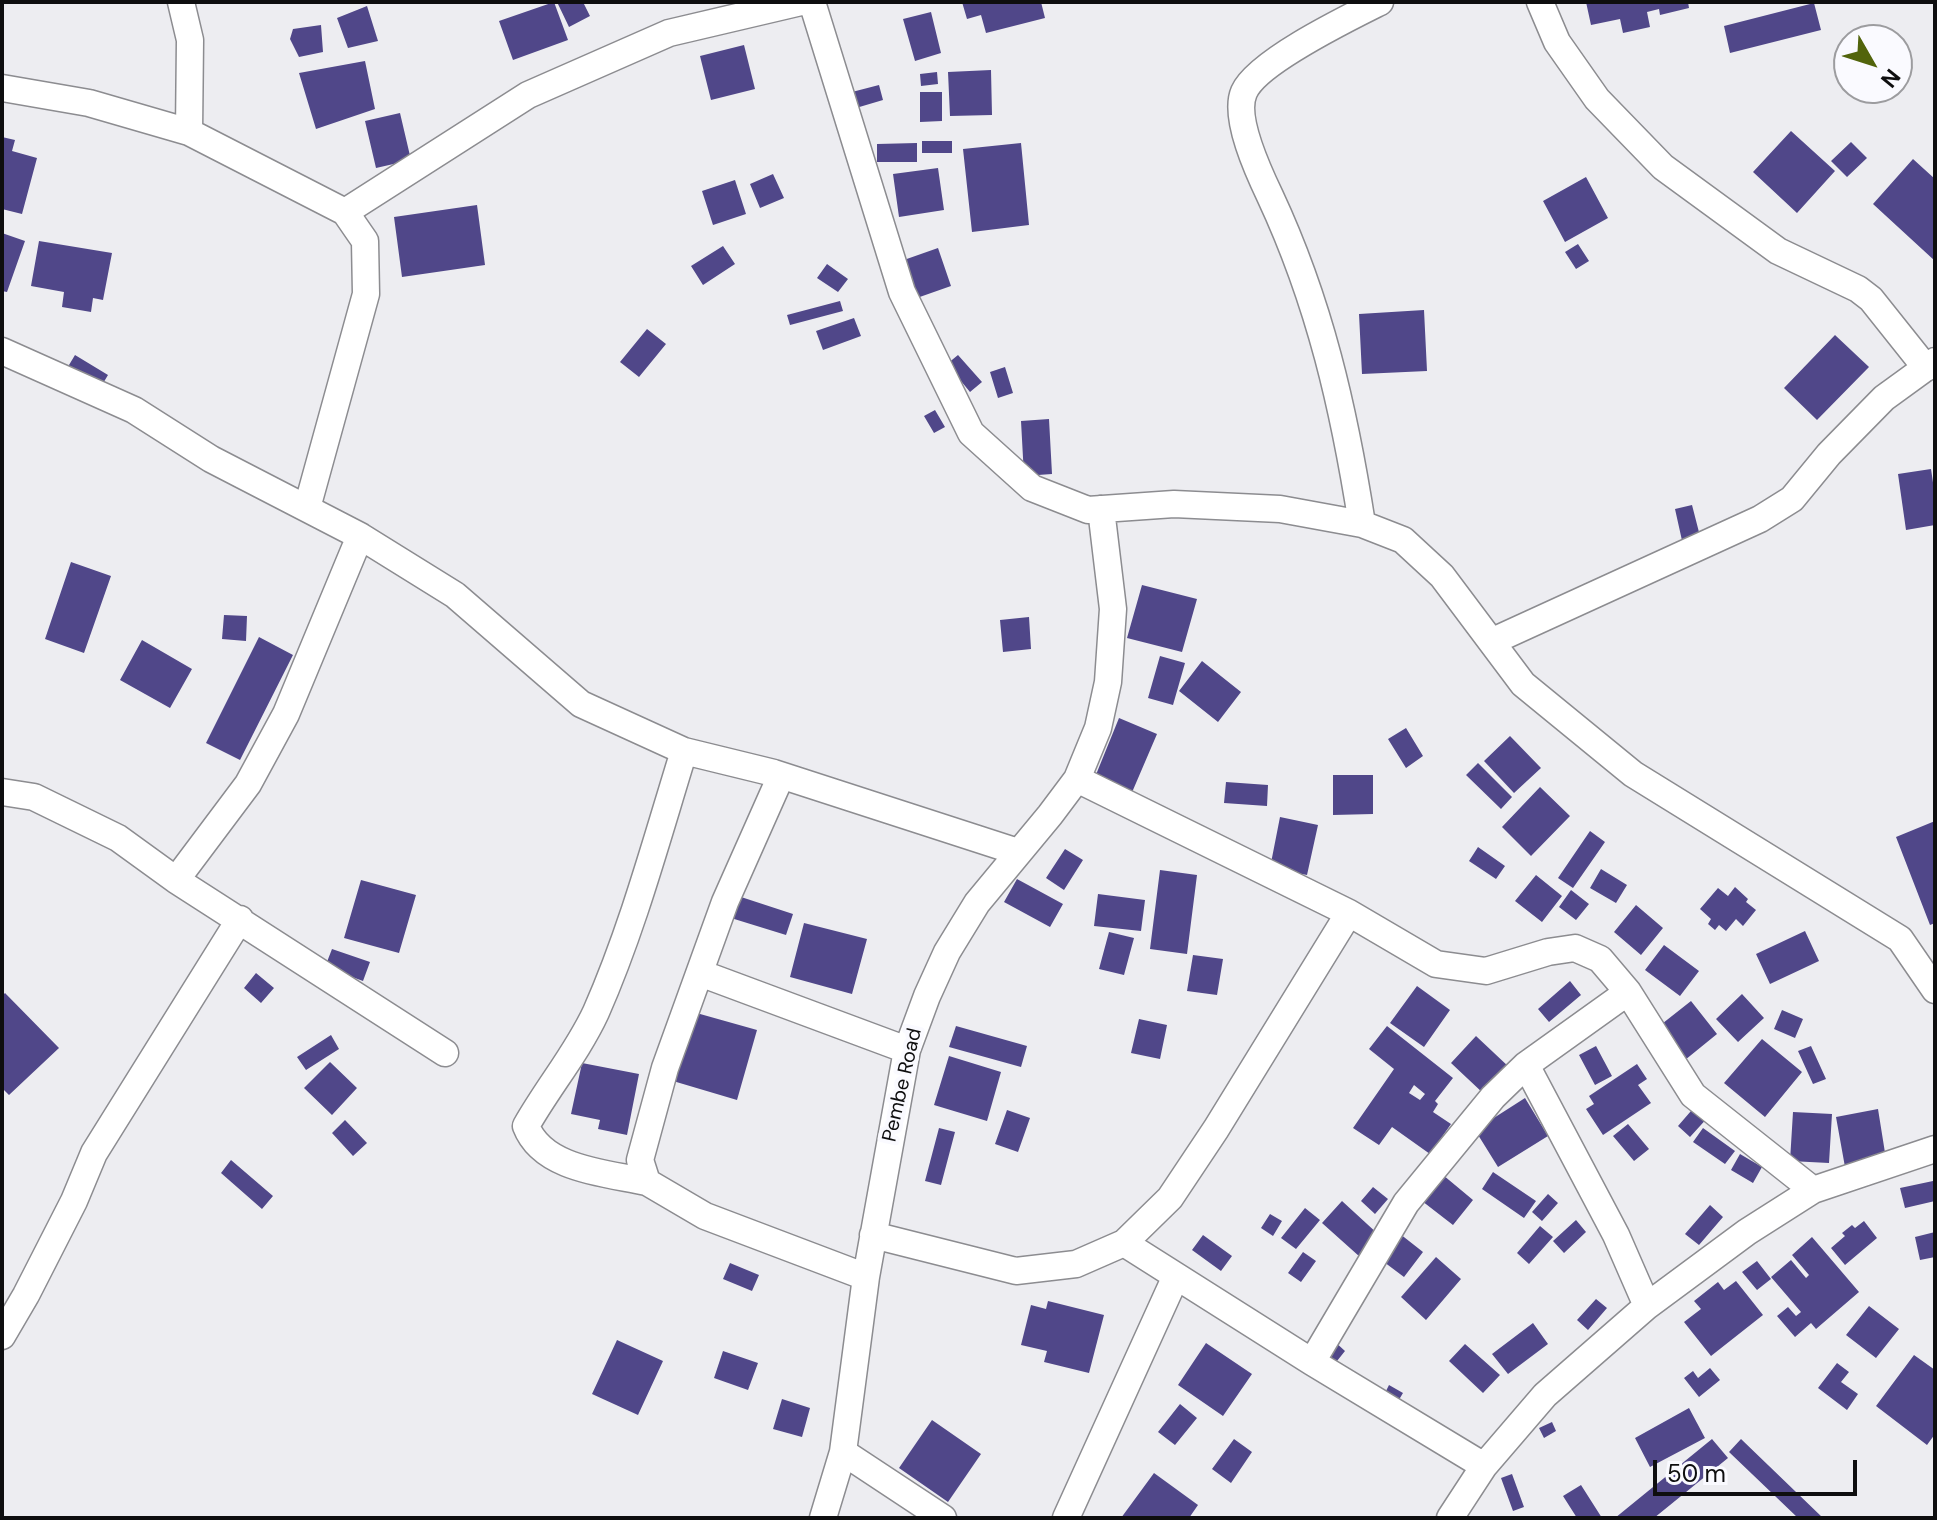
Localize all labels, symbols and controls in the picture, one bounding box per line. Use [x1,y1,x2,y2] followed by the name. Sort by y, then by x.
[1833,24,1913,104] north arrow
[1874,63,1907,94] text: N
[878,1026,928,1144] street label: Pembe Road
[1657,1444,1861,1494] scale bar
[1667,1458,1726,1489] text: 50 m

